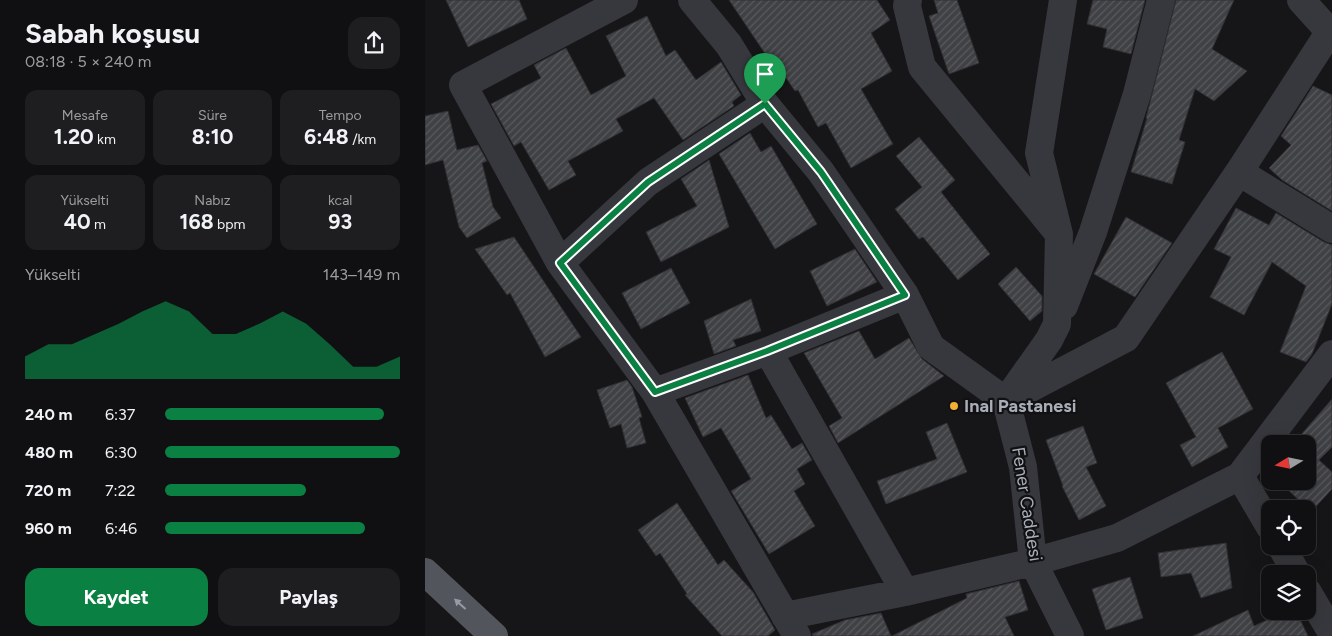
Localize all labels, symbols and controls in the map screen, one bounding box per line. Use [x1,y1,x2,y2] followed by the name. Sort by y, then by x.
[25,16,200,50] text: Sabah koşusu
[348,17,400,69] button: share
[25,52,151,71] text: 08:18 · 5 × 240 m
[744,53,786,104] pin
[751,60,779,88] icon: arrive
[62,107,108,124] text: Mesafe
[198,107,227,124] text: Süre
[319,107,362,124] text: Tempo
[54,124,94,149] text: 1.20
[192,124,233,149] text: 8:10
[304,124,349,149] text: 6:48
[94,131,116,148] text: km
[349,131,376,148] text: /km
[61,192,109,209] text: Yükselti
[194,192,231,209] text: Nabız
[328,192,352,209] text: kcal
[64,209,91,234] text: 40
[180,209,214,234] text: 168
[328,209,352,234] text: 93
[91,216,106,233] text: m
[214,216,245,233] text: bpm
[25,265,80,284] text: Yükselti
[323,265,400,284] text: 143–149 m
[964,395,1076,417] place label: Inal Pastanesi
[948,400,960,412] marker: Inal Pastanesi
[25,405,73,424] text: 240 m
[105,405,135,424] text: 6:37
[1261,435,1316,490] north arrow
[1261,435,1316,620] map controls
[25,443,73,462] text: 480 m
[105,443,137,462] text: 6:30
[1007,445,1047,563] street label: Fener Caddesi
[25,481,71,500] text: 720 m
[105,481,136,500] text: 7:22
[1261,500,1316,555] button: locate
[25,519,72,538] text: 960 m
[105,519,137,538] text: 6:46
[1261,565,1316,620] button: layers
[25,568,208,626] button: Kaydet
[218,568,400,626] button: Paylaş
[454,598,466,610] one-way arrow

